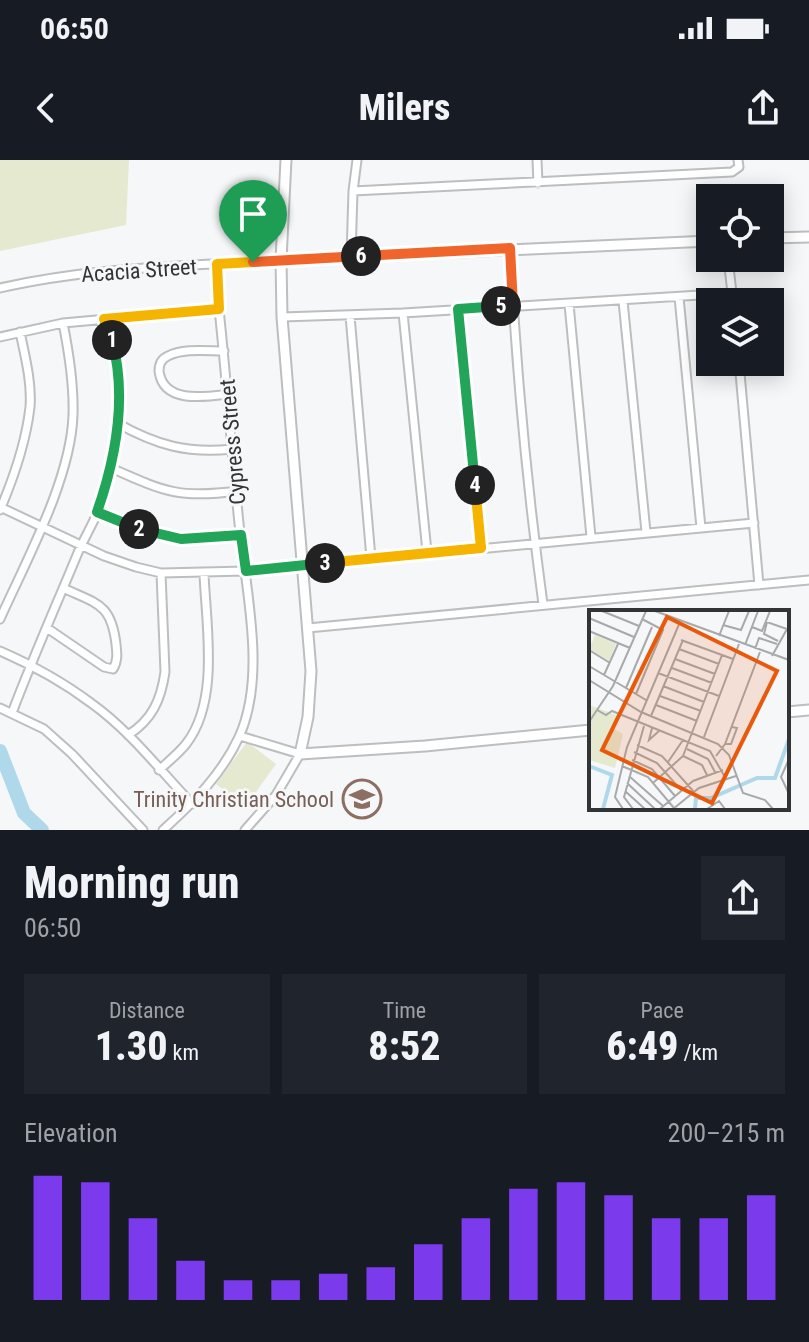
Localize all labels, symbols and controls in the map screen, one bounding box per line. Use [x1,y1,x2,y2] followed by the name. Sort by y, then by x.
[40,11,109,46] text: 06:50
[24,86,68,130] icon: back
[741,86,785,130] icon: share
[359,87,450,129] text: Milers
[219,180,287,262] pin
[696,184,784,376] map controls
[696,184,784,272] button: locate
[231,192,275,236] icon: arrive
[341,236,381,276] pin: 6
[355,243,367,268] text: 6
[80,254,198,287] street label: Acacia Street
[481,286,521,326] pin: 5
[696,288,784,376] button: layers
[495,293,507,318] text: 5
[92,320,132,360] pin: 1
[106,327,118,352] text: 1
[215,378,250,506] street label: Cypress Street
[455,465,495,505] pin: 4
[469,472,481,497] text: 4
[119,509,159,549] pin: 2
[133,516,145,541] text: 2
[305,543,345,583] pin: 3
[319,550,331,575] text: 3
[589,610,789,810] inset map
[341,778,383,820] school or university icon: Trinity Christian School
[133,787,334,812] place label: Trinity Christian School
[701,856,785,940] button: share
[24,857,240,909] text: Morning run
[24,913,81,943] text: 06:50
[109,998,185,1023] text: Distance
[383,998,426,1023] text: Time
[641,998,684,1023] text: Pace
[95,1023,168,1070] text: 1.30
[368,1023,441,1070] text: 8:52
[606,1023,678,1070] text: 6:49
[168,1040,199,1065] text: km
[678,1040,718,1065] text: /km
[24,1118,118,1148] text: Elevation
[668,1118,785,1148] text: 200–215 m

